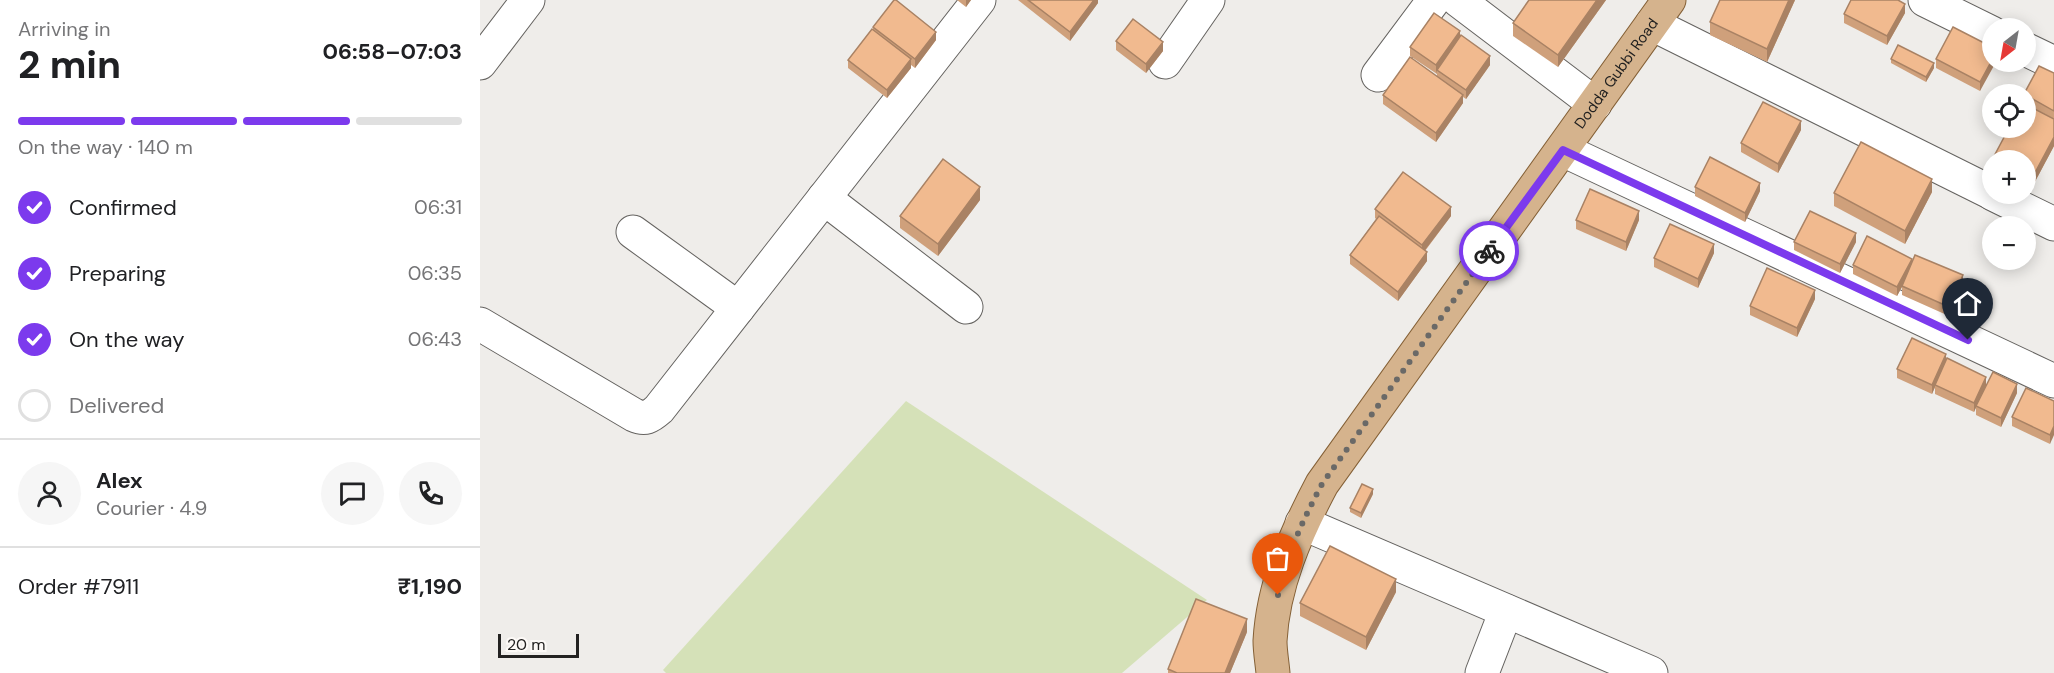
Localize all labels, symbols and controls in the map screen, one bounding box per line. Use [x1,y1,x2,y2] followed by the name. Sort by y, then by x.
[1570,14,1663,133] street label: Dodda Gubbi Road
[18,16,110,42] text: Arriving in
[1982,18,2036,72] north arrow
[1982,18,2036,270] map controls
[323,37,462,66] text: 06:58–07:03
[18,39,121,90] text: 2 min
[1982,84,2036,138] button: locate
[18,134,193,160] text: On the way · 140 m
[1982,150,2036,204] button: +
[18,191,51,224] icon: check
[69,193,177,222] text: Confirmed
[414,194,462,220] text: 06:31
[1982,216,2036,270] button: −
[1459,221,1519,281] courier
[1473,235,1506,268] icon: bike
[18,257,51,290] icon: check
[69,259,166,288] text: Preparing
[408,260,462,286] text: 06:35
[1942,278,1993,340] pin
[1951,287,1984,320] icon: home
[18,323,51,356] icon: check
[69,325,184,354] text: On the way
[408,326,462,352] text: 06:43
[69,391,164,420] text: Delivered
[18,462,81,525] button: person
[321,462,384,525] button: chat
[399,462,462,525] button: phone
[96,466,143,495] text: Alex
[96,495,207,521] text: Courier · 4.9
[1252,533,1303,595] pin
[1261,542,1294,575] icon: bag
[18,572,139,601] text: Order #7911
[398,572,462,601] text: ₹1,190
[498,631,579,658] scale bar
[507,634,546,655] text: 20 m

